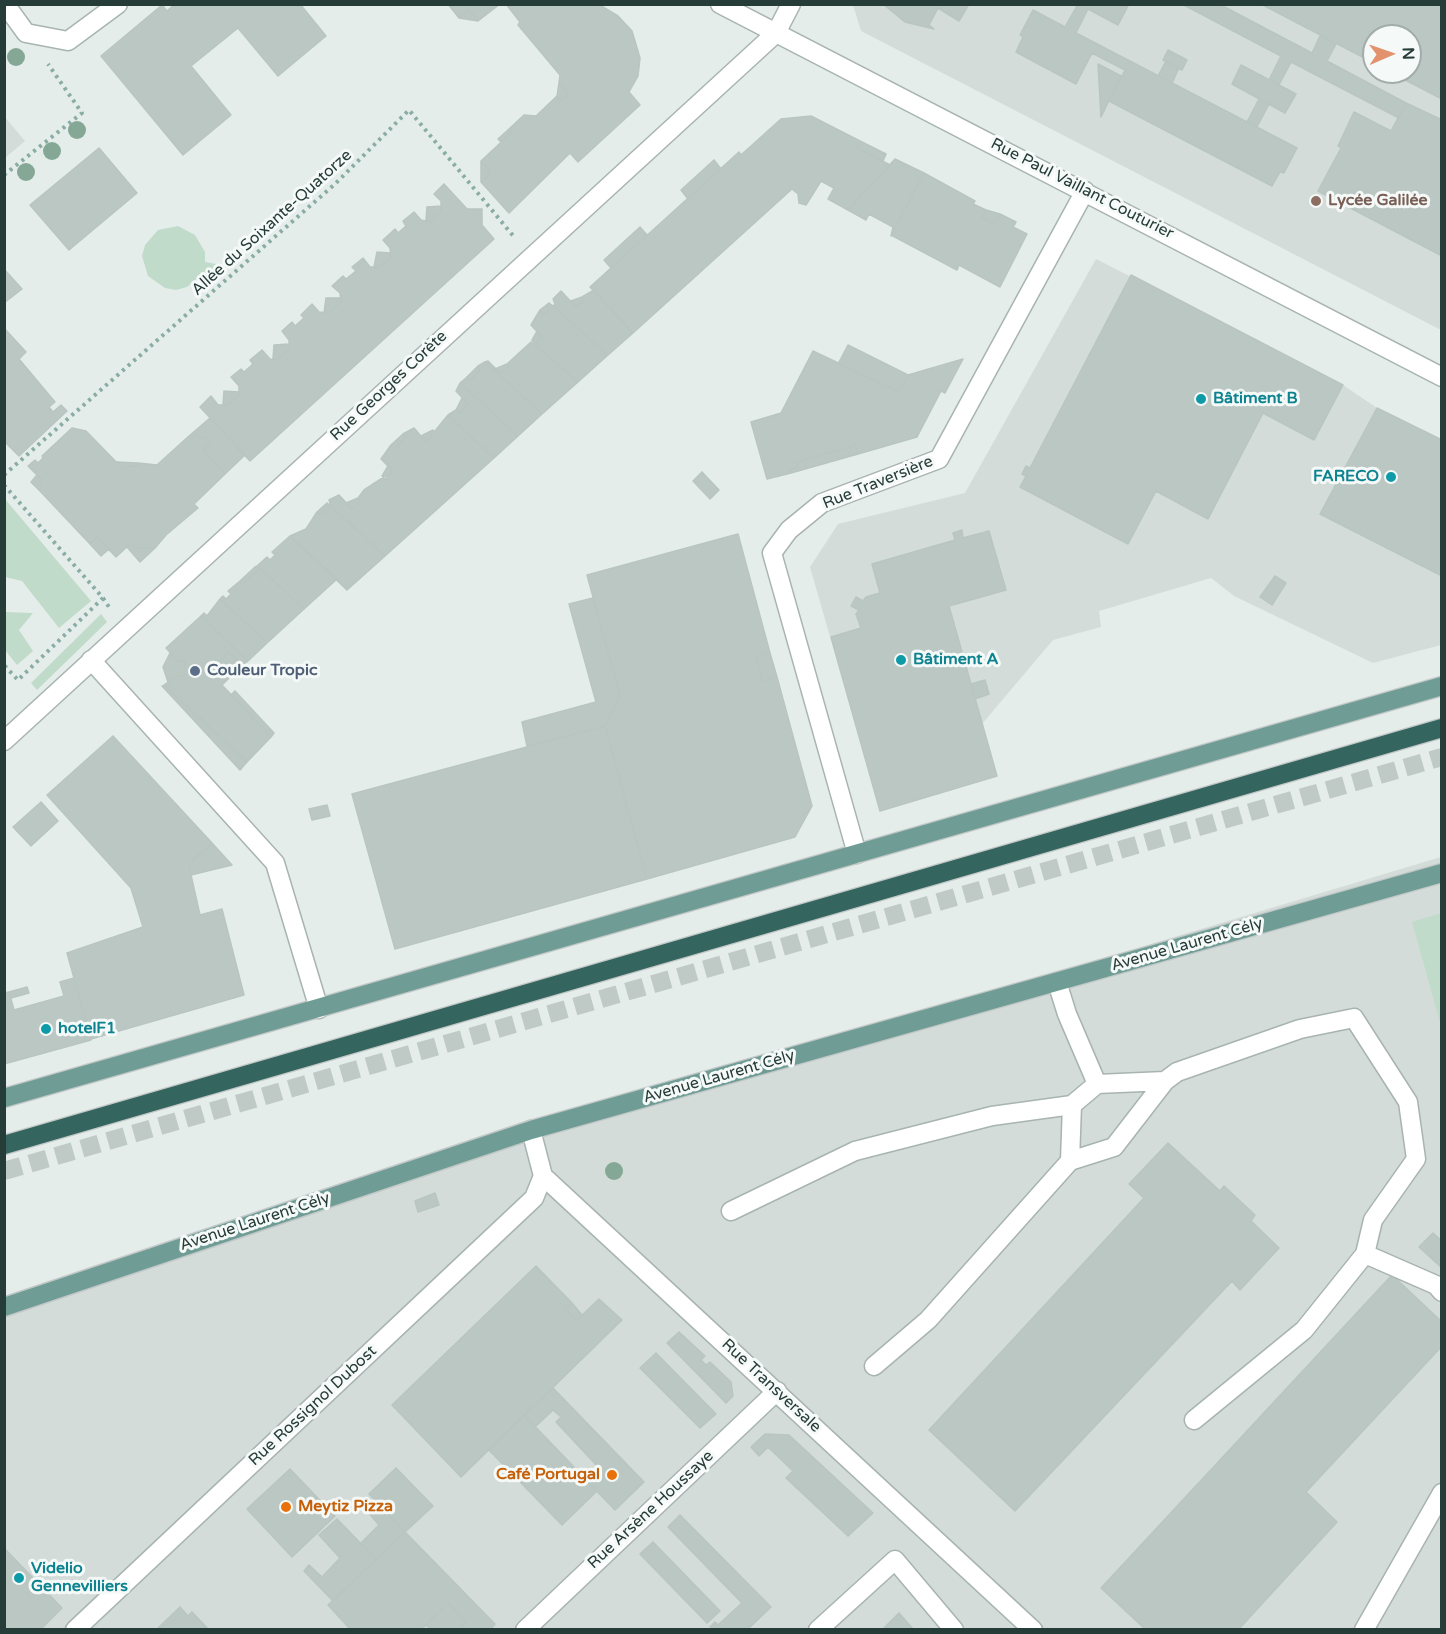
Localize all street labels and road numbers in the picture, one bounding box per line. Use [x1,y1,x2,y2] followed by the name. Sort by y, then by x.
[987,134,1177,244] street label: Rue Paul Vaillant Couturier
[188,146,356,300] street label: Allée du Soixante-Quatorze
[327,327,451,445] street label: Rue Georges Corète
[820,452,936,514] street label: Rue Traversière
[1109,914,1265,976] street label: Avenue Laurent Cély
[641,1046,797,1108] street label: Avenue Laurent Cély
[178,1189,332,1255] street label: Avenue Laurent Cély
[717,1335,825,1437] street label: Rue Transversale
[245,1342,381,1470] street label: Rue Rossignol Dubost
[584,1447,718,1573] street label: Rue Arsène Houssaye

